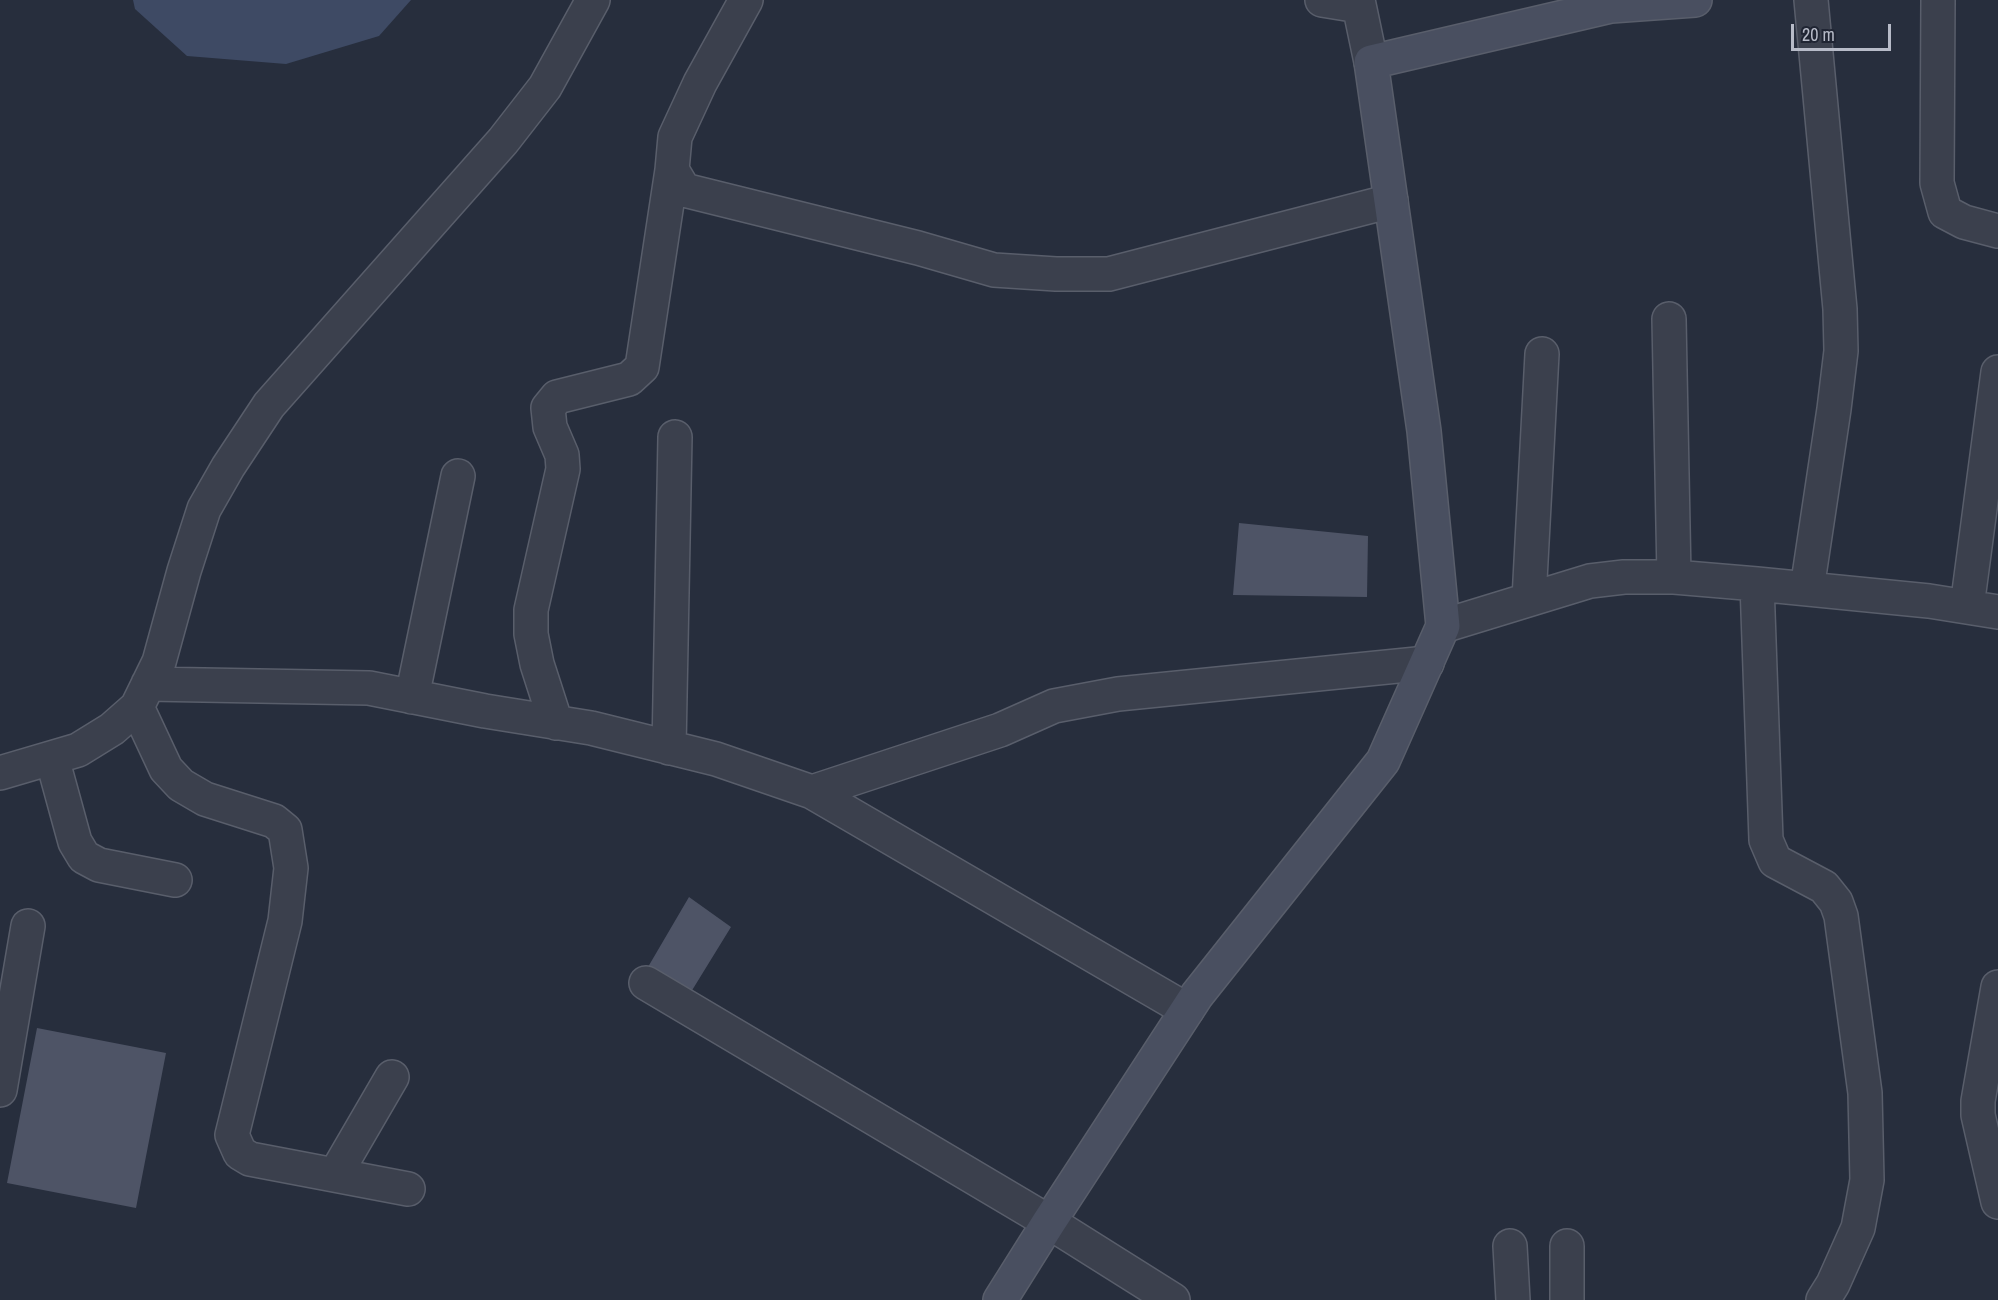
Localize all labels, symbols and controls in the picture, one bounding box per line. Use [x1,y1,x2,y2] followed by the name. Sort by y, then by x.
[1794,12,1894,50] scale bar
[1802,22,1835,47] text: 20 m

